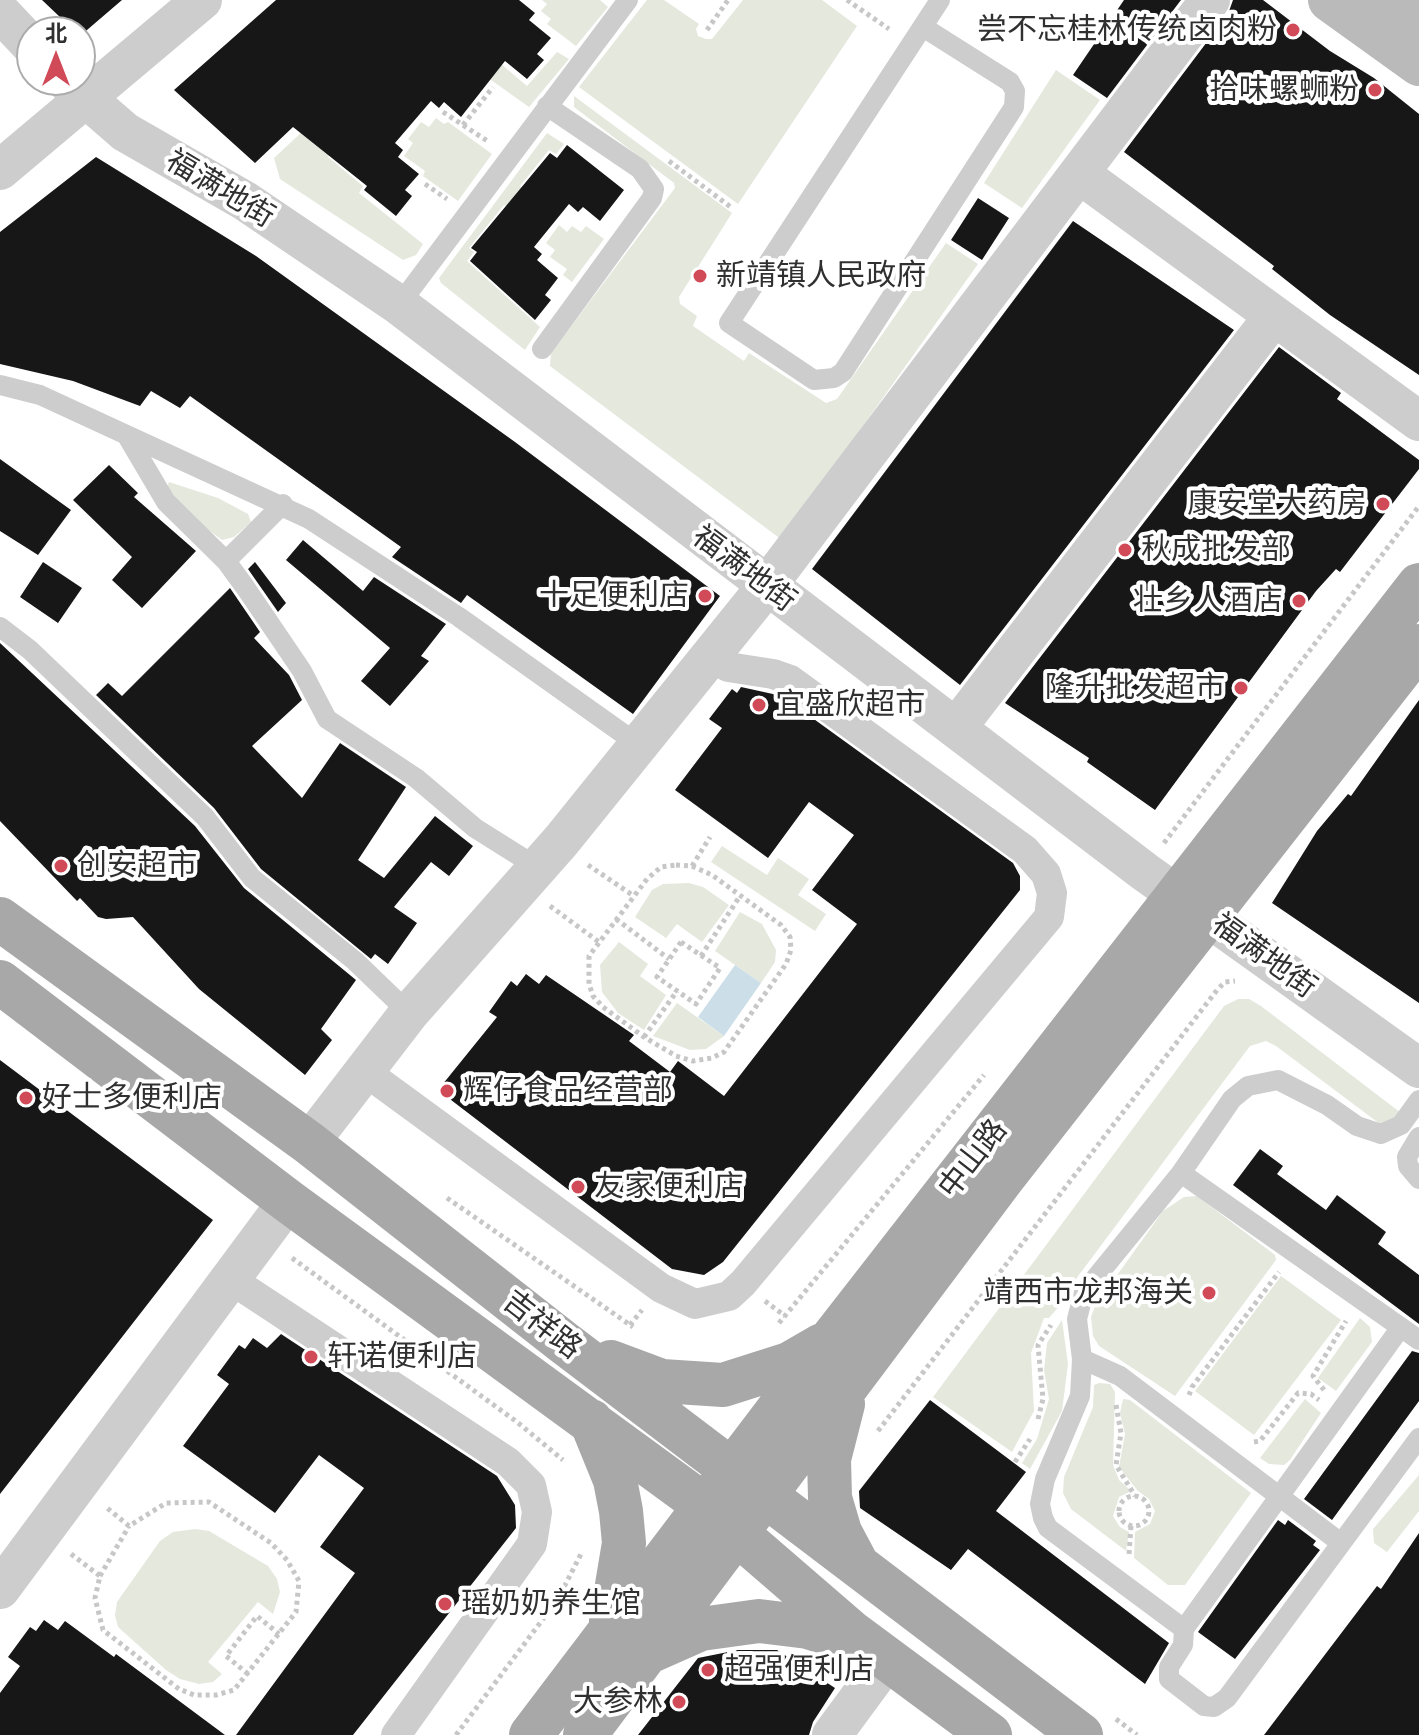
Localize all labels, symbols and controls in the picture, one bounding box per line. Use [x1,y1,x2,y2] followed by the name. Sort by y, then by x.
[977,12,1277,48] place label: 尝不忘桂林传统卤肉粉
[16,16,96,96] north arrow
[1284,21,1302,39] marker: 尝不忘桂林传统卤肉粉
[45,23,67,45] text: 北
[1209,72,1359,108] place label: 拾味螺蛳粉
[1366,81,1384,99] marker: 拾味螺蛳粉
[159,143,281,235] street label: 福满地街
[716,258,926,294] place label: 新靖镇人民政府
[691,267,709,285] marker: 新靖镇人民政府
[1187,486,1367,522] place label: 康安堂大药房
[1374,495,1392,513] marker: 康安堂大药房
[685,519,803,619] street label: 福满地街
[1141,532,1291,568] place label: 秋成批发部
[1116,541,1134,559] marker: 秋成批发部
[539,578,689,614] place label: 十足便利店
[1133,583,1283,619] place label: 壮乡人酒店
[696,587,714,605] marker: 十足便利店
[1290,592,1308,610] marker: 壮乡人酒店
[1045,670,1225,706] place label: 隆升批发超市
[1232,679,1250,697] marker: 隆升批发超市
[775,687,925,723] place label: 宜盛欣超市
[750,696,768,714] marker: 宜盛欣超市
[77,848,197,884] place label: 创安超市
[52,857,70,875] marker: 创安超市
[1205,906,1323,1006] street label: 福满地街
[463,1073,673,1109] place label: 辉仔食品经营部
[42,1080,222,1116] place label: 好士多便利店
[438,1082,456,1100] marker: 辉仔食品经营部
[17,1089,35,1107] marker: 好士多便利店
[931,1112,1015,1206] street label: 中山路
[594,1169,744,1205] place label: 友家便利店
[569,1178,587,1196] marker: 友家便利店
[983,1275,1193,1311] place label: 靖西市龙邦海关
[495,1283,589,1367] street label: 吉祥路
[1200,1284,1218,1302] marker: 靖西市龙邦海关
[327,1339,477,1375] place label: 轩诺便利店
[302,1348,320,1366] marker: 轩诺便利店
[461,1586,641,1622] place label: 瑶奶奶养生馆
[436,1595,454,1613] marker: 瑶奶奶养生馆
[724,1652,874,1688] place label: 超强便利店
[699,1661,717,1679] marker: 超强便利店
[573,1684,663,1720] place label: 大参林
[670,1693,688,1711] marker: 大参林

